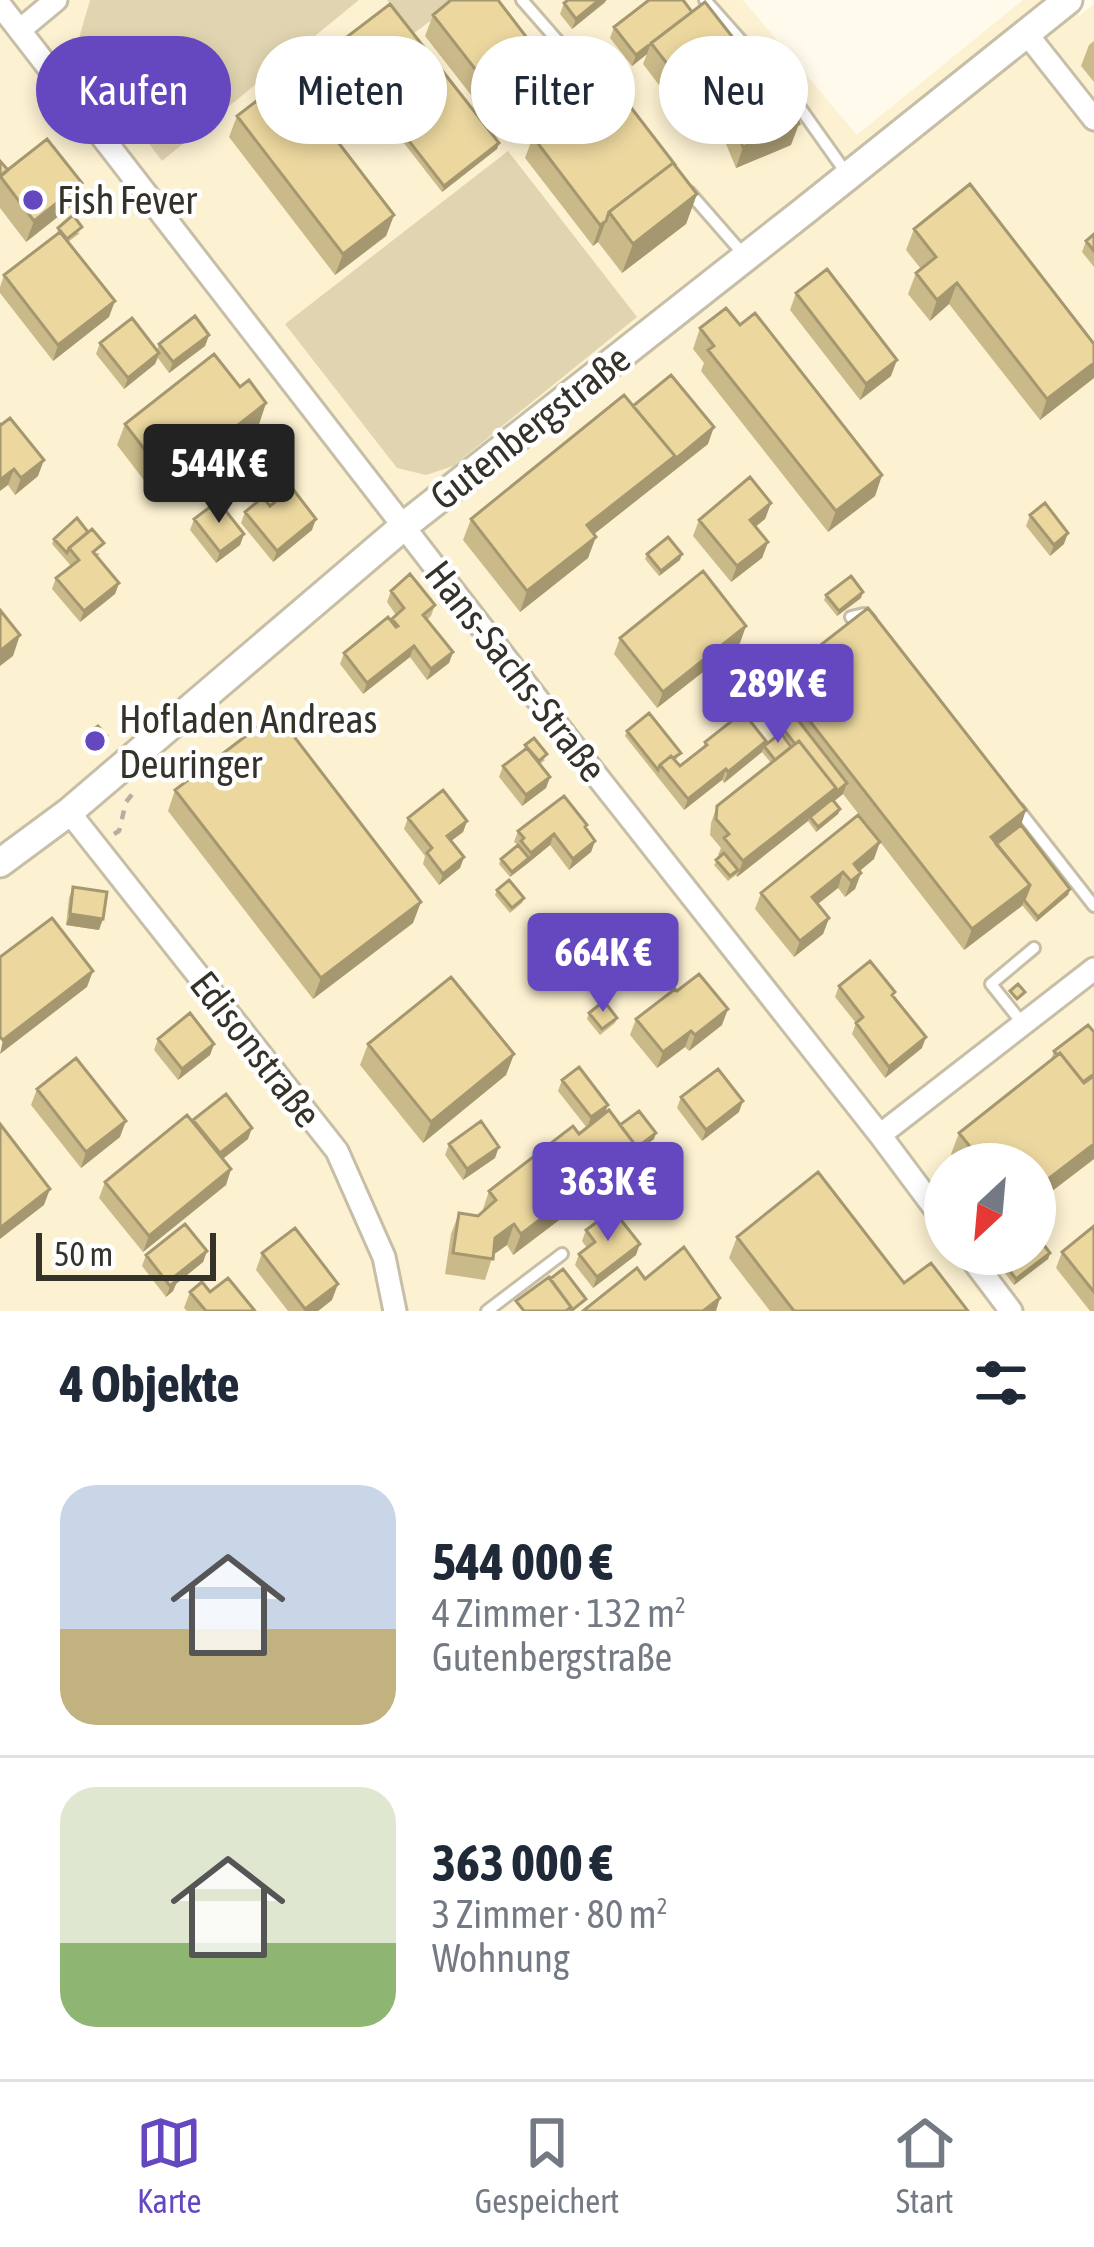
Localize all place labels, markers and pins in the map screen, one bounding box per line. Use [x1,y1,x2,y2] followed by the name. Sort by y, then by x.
[57,178,197,222] place label: Fish Fever
[20,187,46,213] marker: Fish Fever
[121,424,317,526] pin: 544K €
[680,644,876,746] pin: 289K €
[119,697,377,786] place label: Hofladen Andreas Deuringer
[82,728,108,754] marker: Hofladen Andreas Deuringer
[505,913,701,1015] pin: 664K €
[510,1142,706,1244] pin: 363K €

